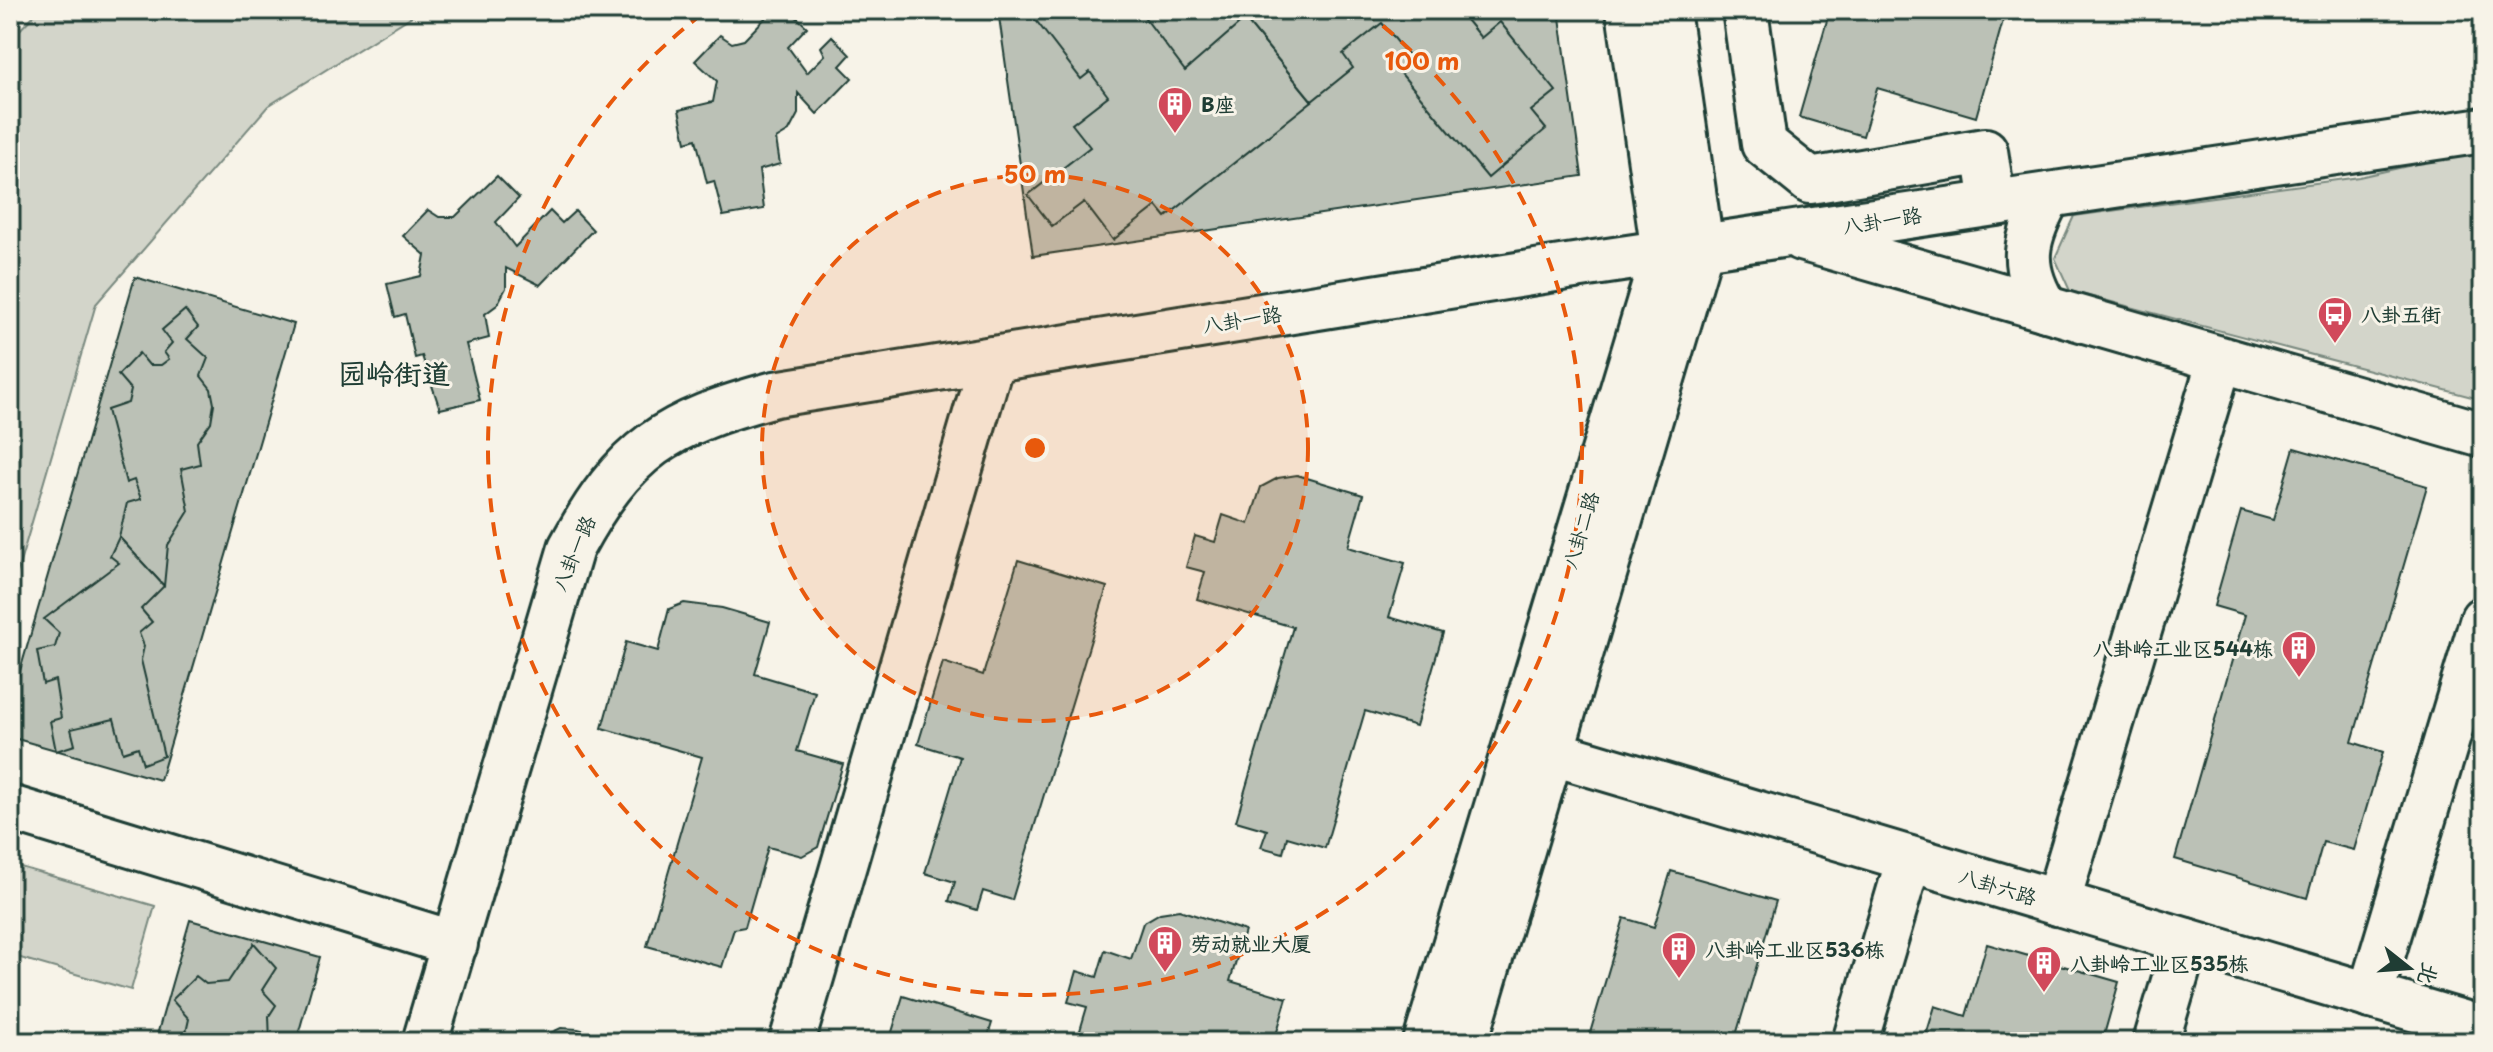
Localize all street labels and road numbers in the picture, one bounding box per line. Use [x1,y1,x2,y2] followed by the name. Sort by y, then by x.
[1840,199,1925,241] street label: 八卦一路
[1200,298,1285,340] street label: 八卦一路
[1554,486,1606,573] street label: 八卦二路
[544,509,603,596] street label: 八卦一路
[1955,860,2042,912] street label: 八卦六路

